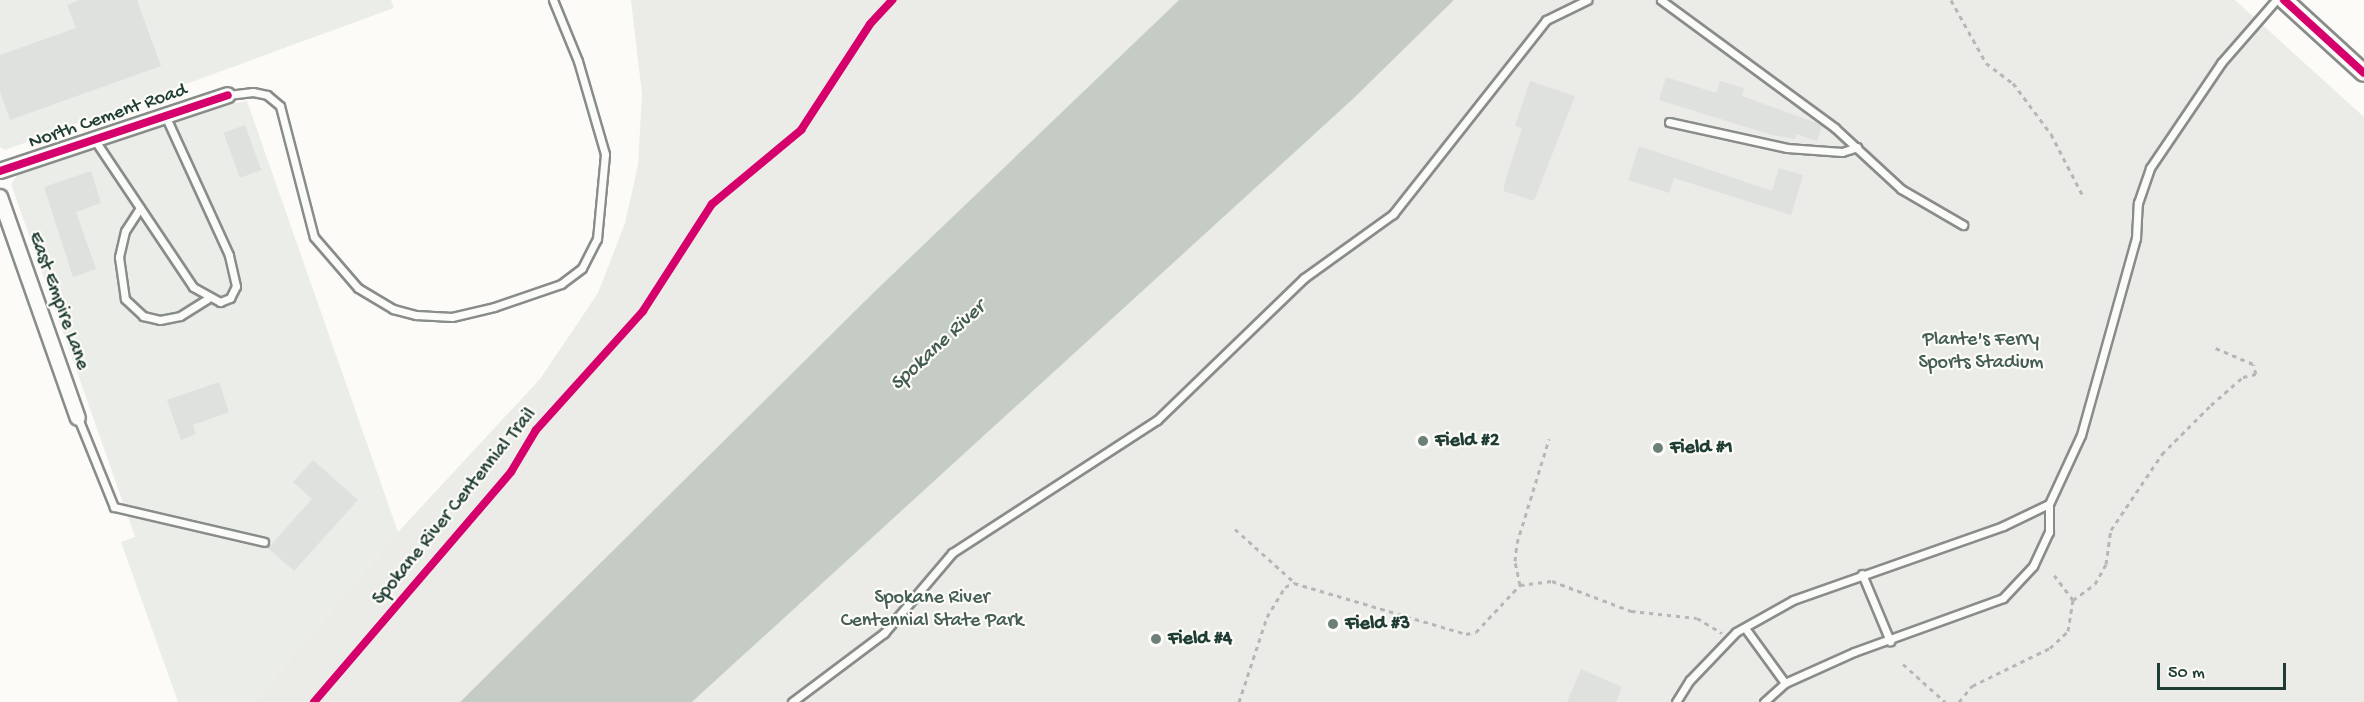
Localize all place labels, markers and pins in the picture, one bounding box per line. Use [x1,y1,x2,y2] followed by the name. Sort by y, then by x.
[1435,429,1500,453] place label: Field #2
[1416,434,1430,448] marker: Field #2
[1670,436,1733,460] place label: Field #1
[1651,441,1665,455] marker: Field #1
[1345,612,1410,636] place label: Field #3
[1326,617,1340,631] marker: Field #3
[1168,627,1232,651] place label: Field #4
[1149,632,1163,646] marker: Field #4

